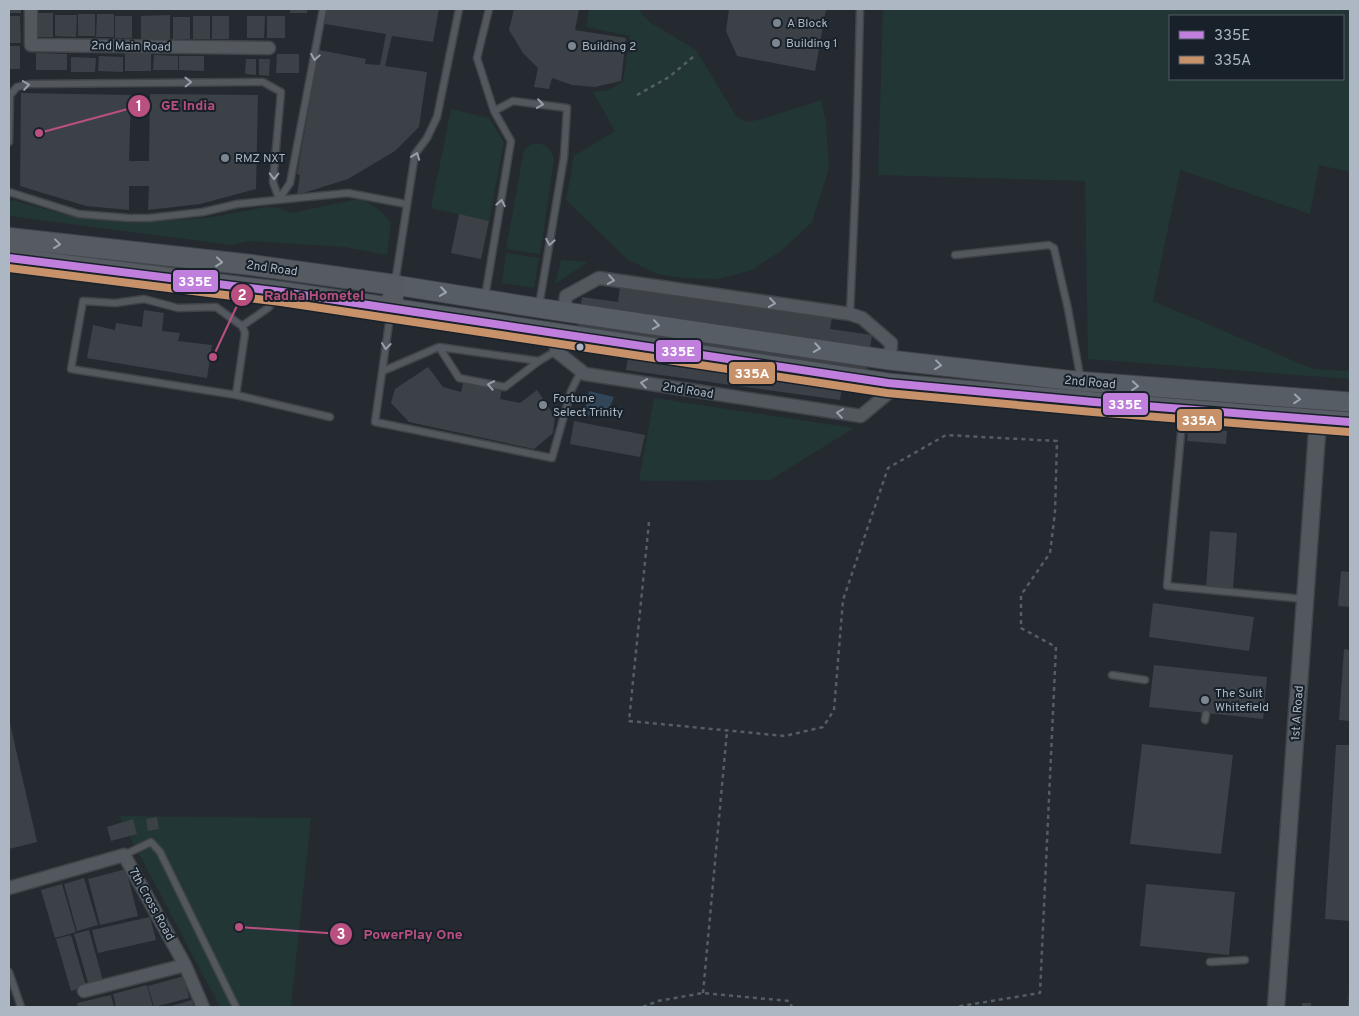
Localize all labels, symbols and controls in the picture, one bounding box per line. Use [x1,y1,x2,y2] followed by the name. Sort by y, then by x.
[1169,15,1344,80] legend
[787,16,828,32] place label: A Block
[771,17,783,29] marker: A Block
[1214,27,1250,46] text: 335E
[786,36,838,52] place label: Building 1
[770,37,782,49] marker: Building 1
[91,38,171,56] street label: 2nd Main Road
[582,39,636,55] place label: Building 2
[566,40,578,52] marker: Building 2
[310,52,320,61] one-way arrow
[1214,52,1251,71] text: 335A
[184,77,192,88] one-way arrow
[21,81,30,91] one-way arrow
[126,91,225,120] callout: GE India
[136,98,142,117] text: 1
[161,98,215,115] text: GE India
[536,99,544,109] one-way arrow
[235,151,285,167] place label: RMZ NXT
[219,152,231,164] marker: RMZ NXT
[410,152,420,161] one-way arrow
[269,172,279,180] one-way arrow
[495,199,505,207] one-way arrow
[53,238,61,249] one-way arrow
[546,238,556,246] one-way arrow
[215,256,223,267] one-way arrow
[245,257,299,281] street label: 2nd Road
[172,269,219,293] line badge: 335E
[178,274,212,291] text: 335E
[608,274,616,285] one-way arrow
[229,280,374,309] callout: Radha Hometel
[440,286,448,297] one-way arrow
[237,287,247,306] text: 2
[264,288,364,305] text: Radha Hometel
[768,297,776,308] one-way arrow
[652,319,660,330] one-way arrow
[655,339,702,363] line badge: 335E
[575,342,585,352] unlabelled marker
[381,343,392,351] one-way arrow
[813,343,821,353] one-way arrow
[661,344,695,361] text: 335E
[935,359,943,370] one-way arrow
[728,361,776,385] line badge: 335A
[734,366,770,383] text: 335A
[1064,373,1116,393] street label: 2nd Road
[640,379,649,389] one-way arrow
[661,379,715,403] street label: 2nd Road
[486,380,495,390] one-way arrow
[1131,380,1139,391] one-way arrow
[553,391,623,421] place label: Fortune Select Trinity
[1102,392,1149,416] line badge: 335E
[1293,393,1301,404] one-way arrow
[1108,397,1142,414] text: 335E
[537,399,549,411] marker: Fortune Select Trinity
[835,408,844,418] one-way arrow
[1176,408,1223,432] line badge: 335A
[1181,413,1217,430] text: 335A
[1288,685,1308,741] street label: 1st A Road
[1215,686,1269,716] place label: The Sulit Whitefield
[1199,694,1211,706] marker: The Sulit Whitefield
[125,865,178,943] street label: 7th Cross Road
[328,920,472,949] callout: PowerPlay One
[337,926,346,945] text: 3
[363,927,463,944] text: PowerPlay One

